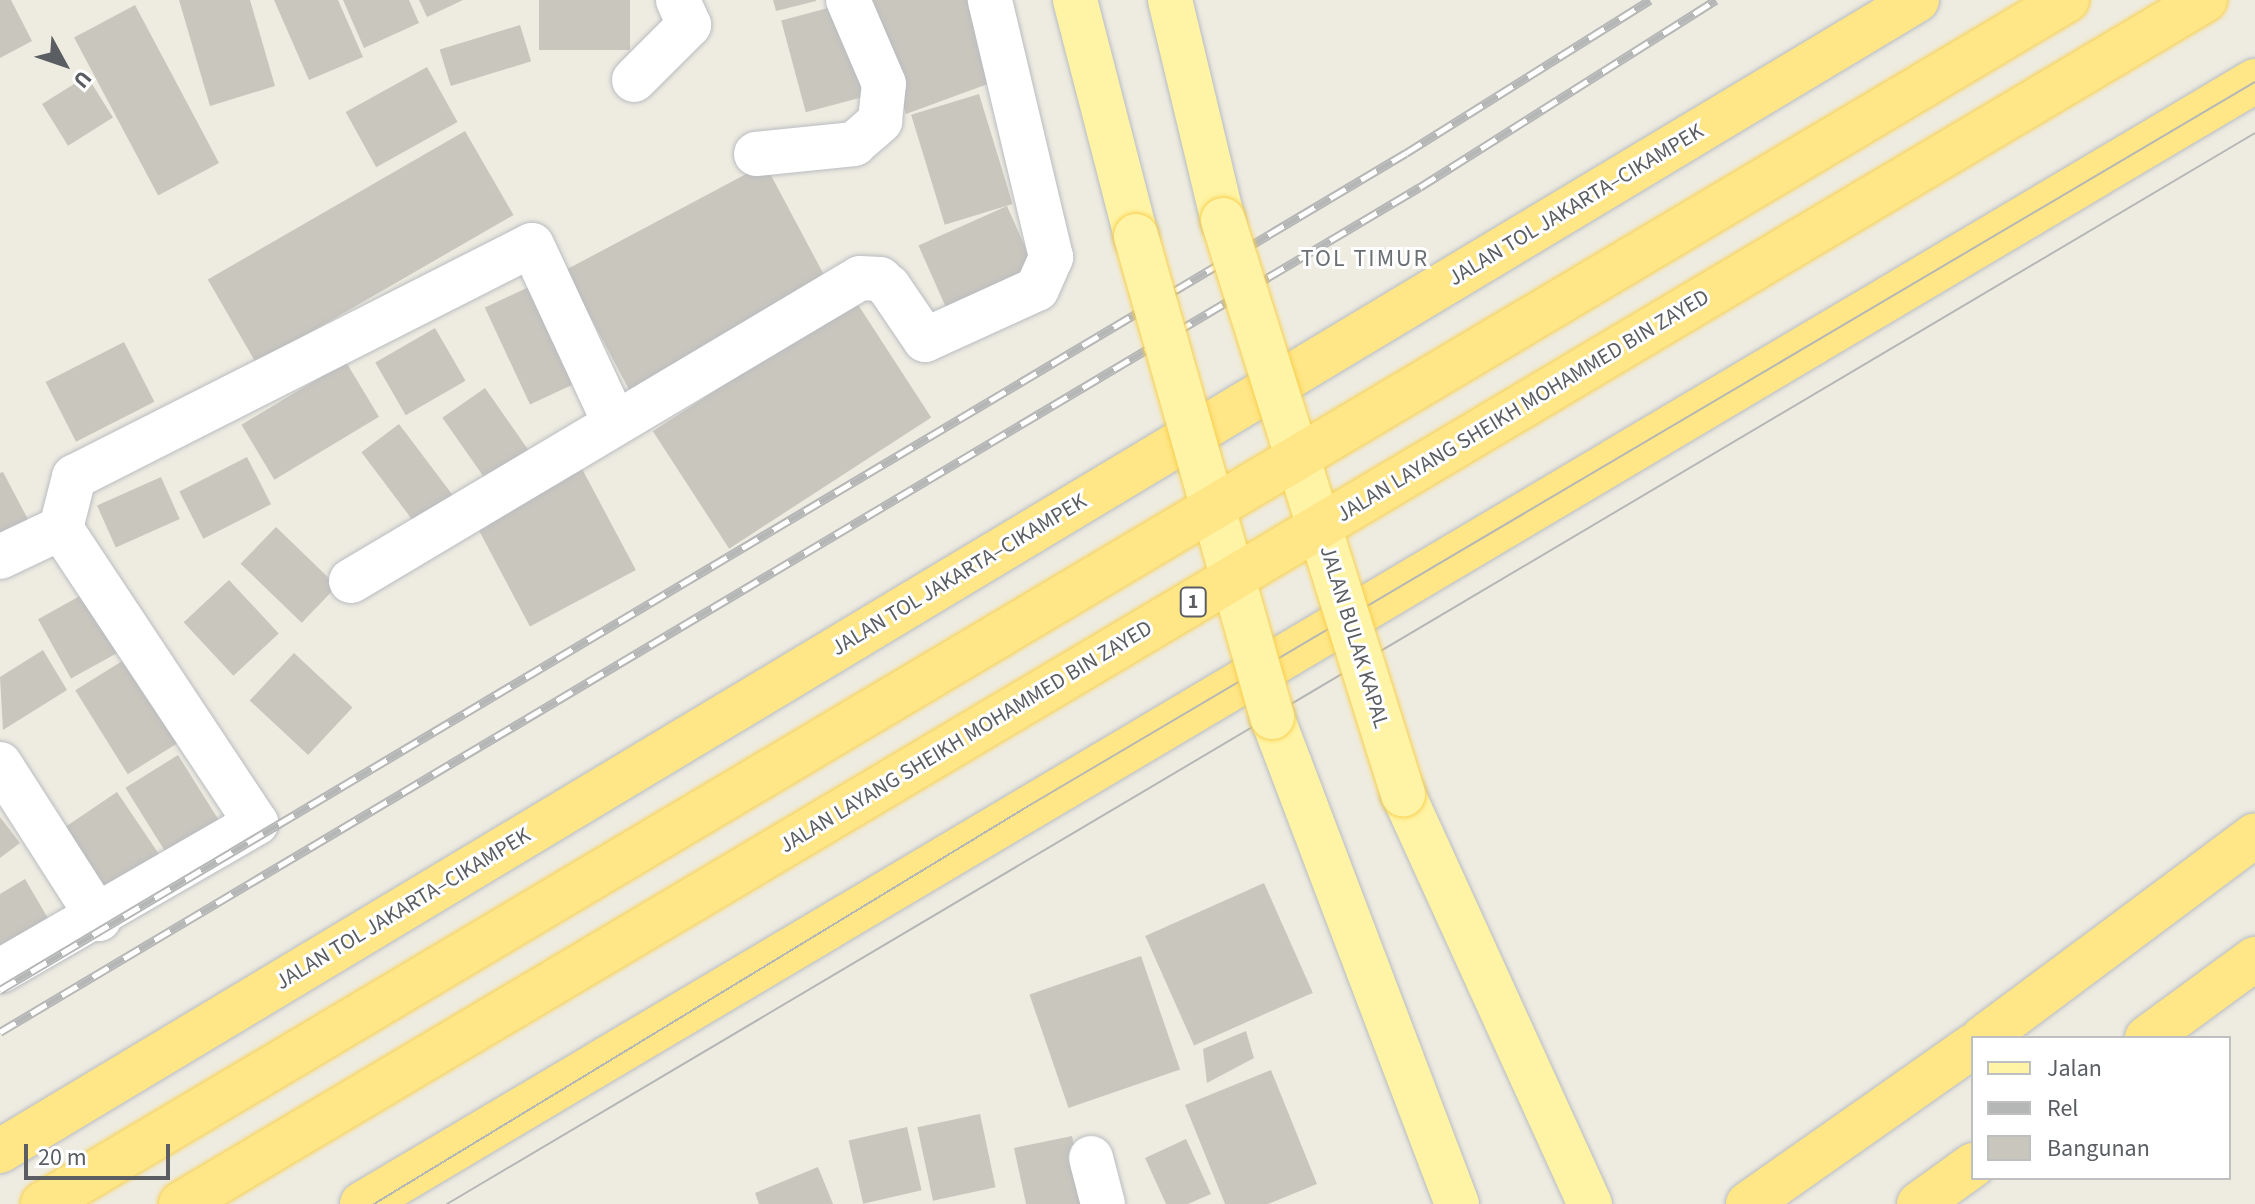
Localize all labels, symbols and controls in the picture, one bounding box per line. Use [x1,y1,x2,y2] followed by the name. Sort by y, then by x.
[24,24,104,104] north arrow
[65,64,99,95] text: U
[1444,118,1708,292] street label: JALAN TOL JAKARTA–CIKAMPEK
[1301,245,1429,273] district label: TOL TIMUR
[1332,284,1714,528] street label: JALAN LAYANG SHEIKH MOHAMMED BIN ZAYED
[827,488,1091,662] street label: JALAN TOL JAKARTA–CIKAMPEK
[1314,543,1394,731] street label: JALAN BULAK KAPAL
[1179,586,1207,618] road number: 1
[775,615,1157,859] street label: JALAN LAYANG SHEIKH MOHAMMED BIN ZAYED
[271,822,535,996] street label: JALAN TOL JAKARTA–CIKAMPEK
[1971,1036,2231,1180] legend
[2047,1051,2102,1086] text: Jalan
[2047,1091,2078,1126] text: Rel
[28,1128,174,1178] scale bar
[2047,1131,2150,1166] text: Bangunan
[38,1140,87,1175] text: 20 m

